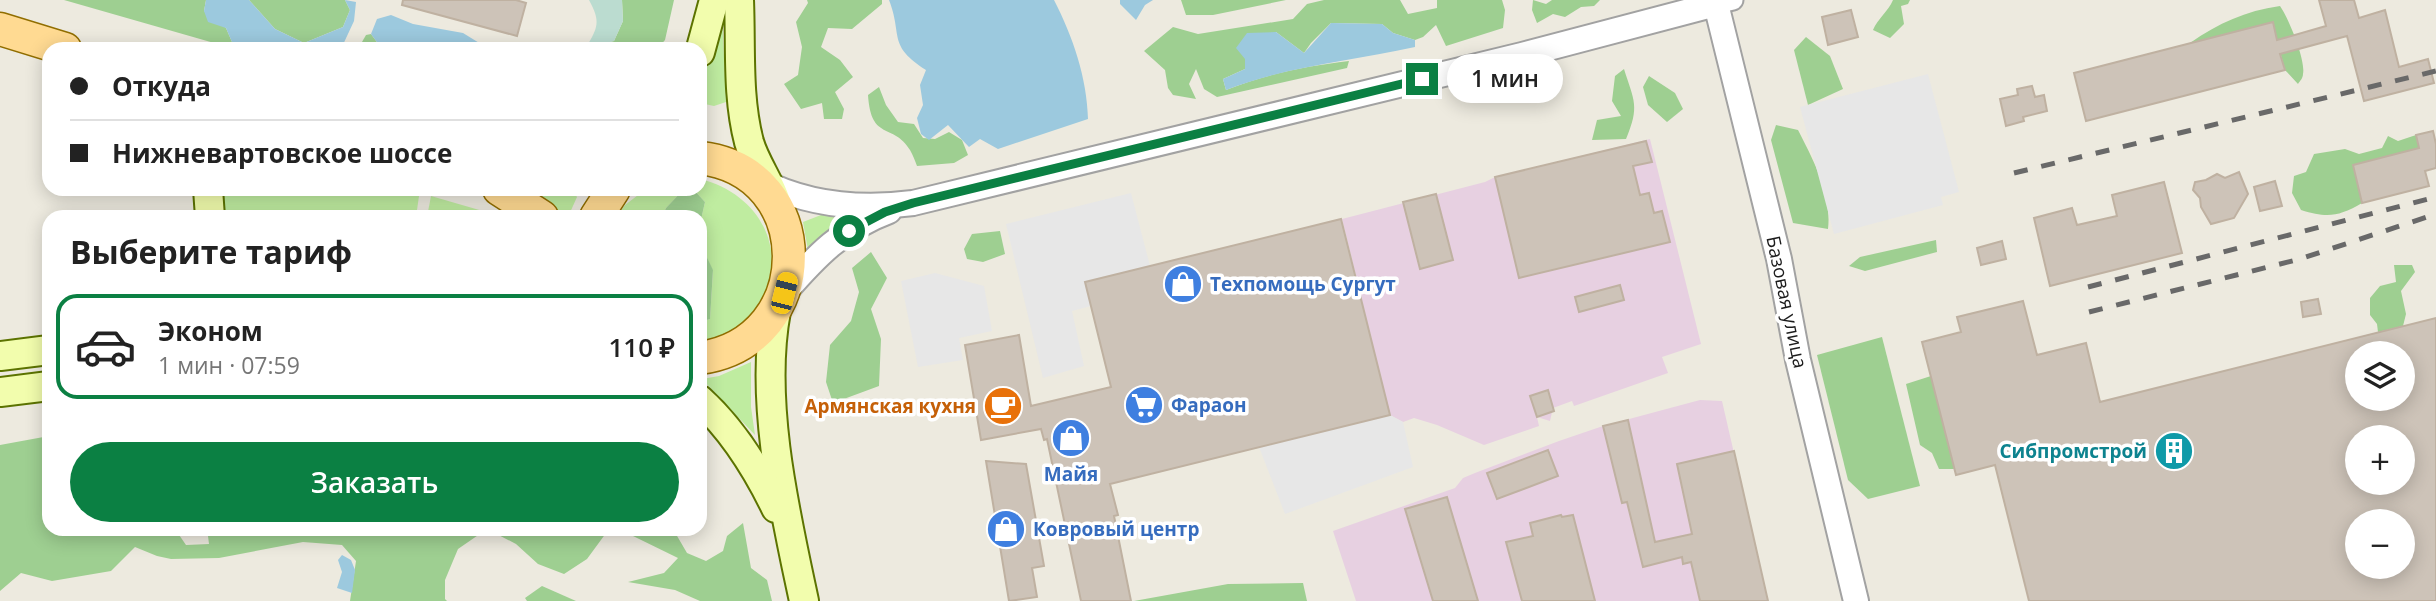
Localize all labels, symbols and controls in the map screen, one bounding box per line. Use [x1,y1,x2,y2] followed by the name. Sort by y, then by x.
[1446,55,1562,104] callout: 1 мин
[1471,62,1539,94] text: 1 мин
[1406,63,1438,95] route end
[112,68,211,104] text: Откуда
[112,135,452,171] text: Нижневартовское шоссе
[833,215,865,247] route start
[70,230,352,273] text: Выберите тариф
[1760,233,1814,371] street label: Базовая улица
[1162,263,1204,305] shop icon: Техпомощь Сургут
[769,270,800,316] car
[1210,271,1396,297] place label: Техпомощь Сургут
[158,313,263,349] text: Эконом
[74,315,137,378] icon: car
[609,329,675,365] text: 110 ₽
[2345,341,2415,579] map controls
[2345,341,2415,411] button: layers
[158,349,300,381] text: 1 мин · 07:59
[1123,384,1165,426] supermarket icon: Фараон
[982,385,1024,427] cafe icon: Армянская кухня
[1171,392,1247,418] place label: Фараон
[804,393,976,419] place label: Армянская кухня
[1050,417,1092,459] shop icon: Майя
[2345,425,2415,495] button: +
[2153,430,2195,472] building icon: Сибпромстрой
[1999,438,2147,464] place label: Сибпромстрой
[70,442,679,522] button: Заказать
[1044,461,1098,487] place label: Майя
[985,508,1027,550] shop icon: Ковровый центр
[2345,509,2415,579] button: −
[1033,516,1199,542] place label: Ковровый центр

